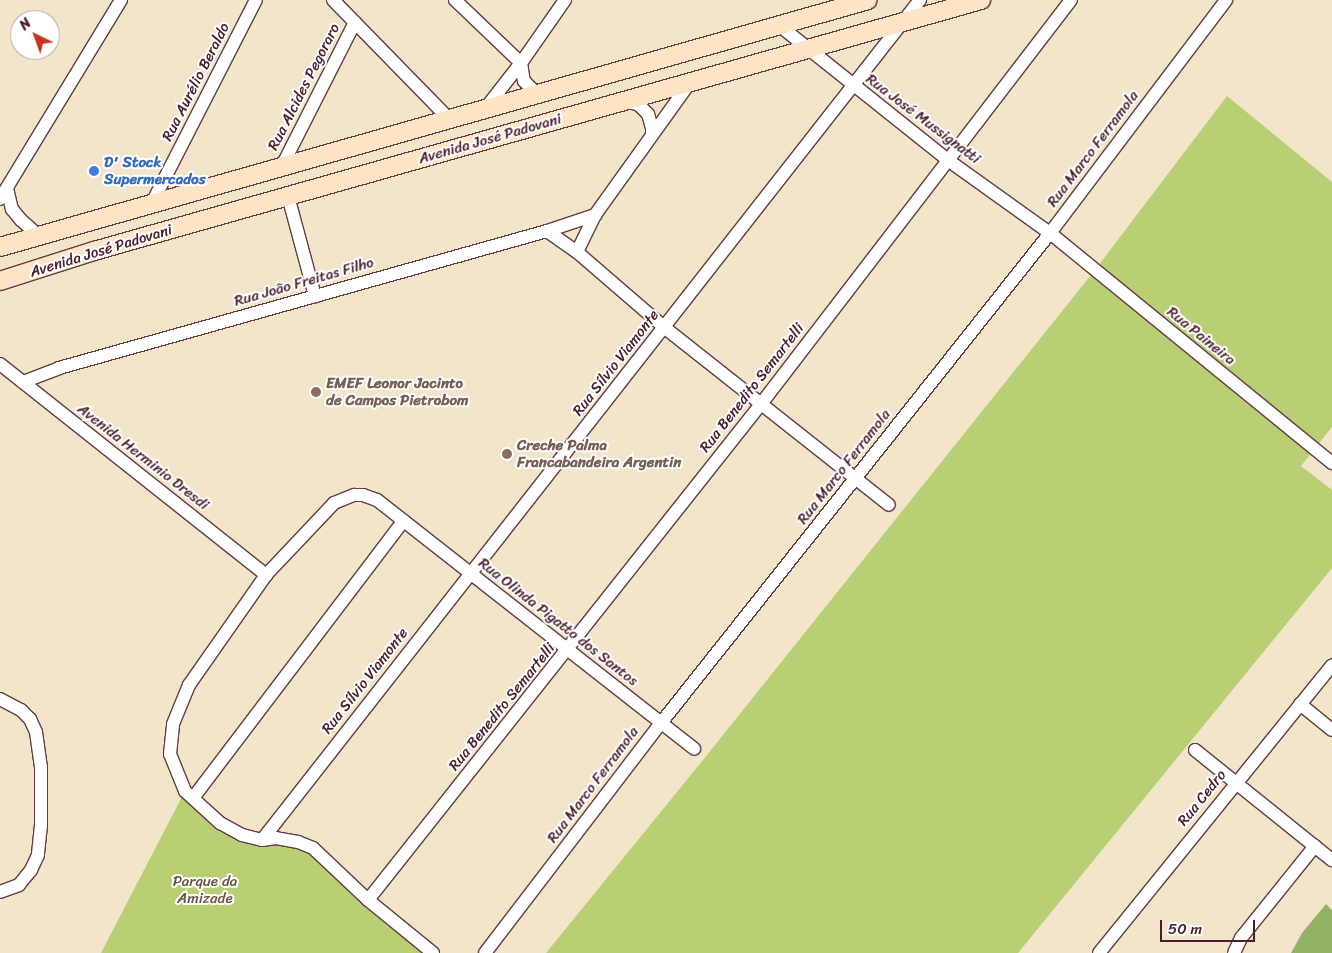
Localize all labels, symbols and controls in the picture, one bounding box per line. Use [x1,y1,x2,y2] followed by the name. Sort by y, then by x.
[10,10,60,60] north arrow
[13,12,37,37] text: N
[158,20,234,144] street label: Rua Aurélio Beraldo
[264,20,344,154] street label: Rua Alcides Pegoraro
[862,70,984,168] street label: Rua José Mussignatti
[1044,88,1142,210] street label: Rua Marco Ferramola
[416,110,564,168] street label: Avenida José Padovani
[104,153,206,188] place label: D' Stock Supermercados
[88,165,100,177] marker: D' Stock Supermercados
[28,221,174,281] street label: Avenida José Padovani
[232,253,376,311] street label: Rua João Freitas Filho
[1163,303,1239,369] street label: Rua Paineira
[569,306,663,420] street label: Rua Sílvio Viamonte
[696,320,808,456] street label: Rua Benedito Semartelli
[326,374,468,409] place label: EMEF Leonor Jacinto de Campos Pietrobom
[310,386,322,398] marker: EMEF Leonor Jacinto de Campos Pietrobom
[74,400,212,514] street label: Avenida Herminio Dresdi
[794,406,894,528] street label: Rua Marco Ferramola
[517,436,681,471] place label: Creche Palma Francabandeira Argentin
[501,448,513,460] marker: Creche Palma Francabandeira Argentin
[474,554,642,690] street label: Rua Olinda Pigatto dos Santos
[318,624,412,738] street label: Rua Sílvio Viamonte
[445,639,559,775] street label: Rua Benedito Semartelli
[544,724,642,846] street label: Rua Marco Ferramola
[1174,766,1230,830] street label: Rua Cedro
[173,872,237,907] park label: Parque da Amizade
[1162,910,1257,942] scale bar
[1168,916,1202,942] text: 50 m

